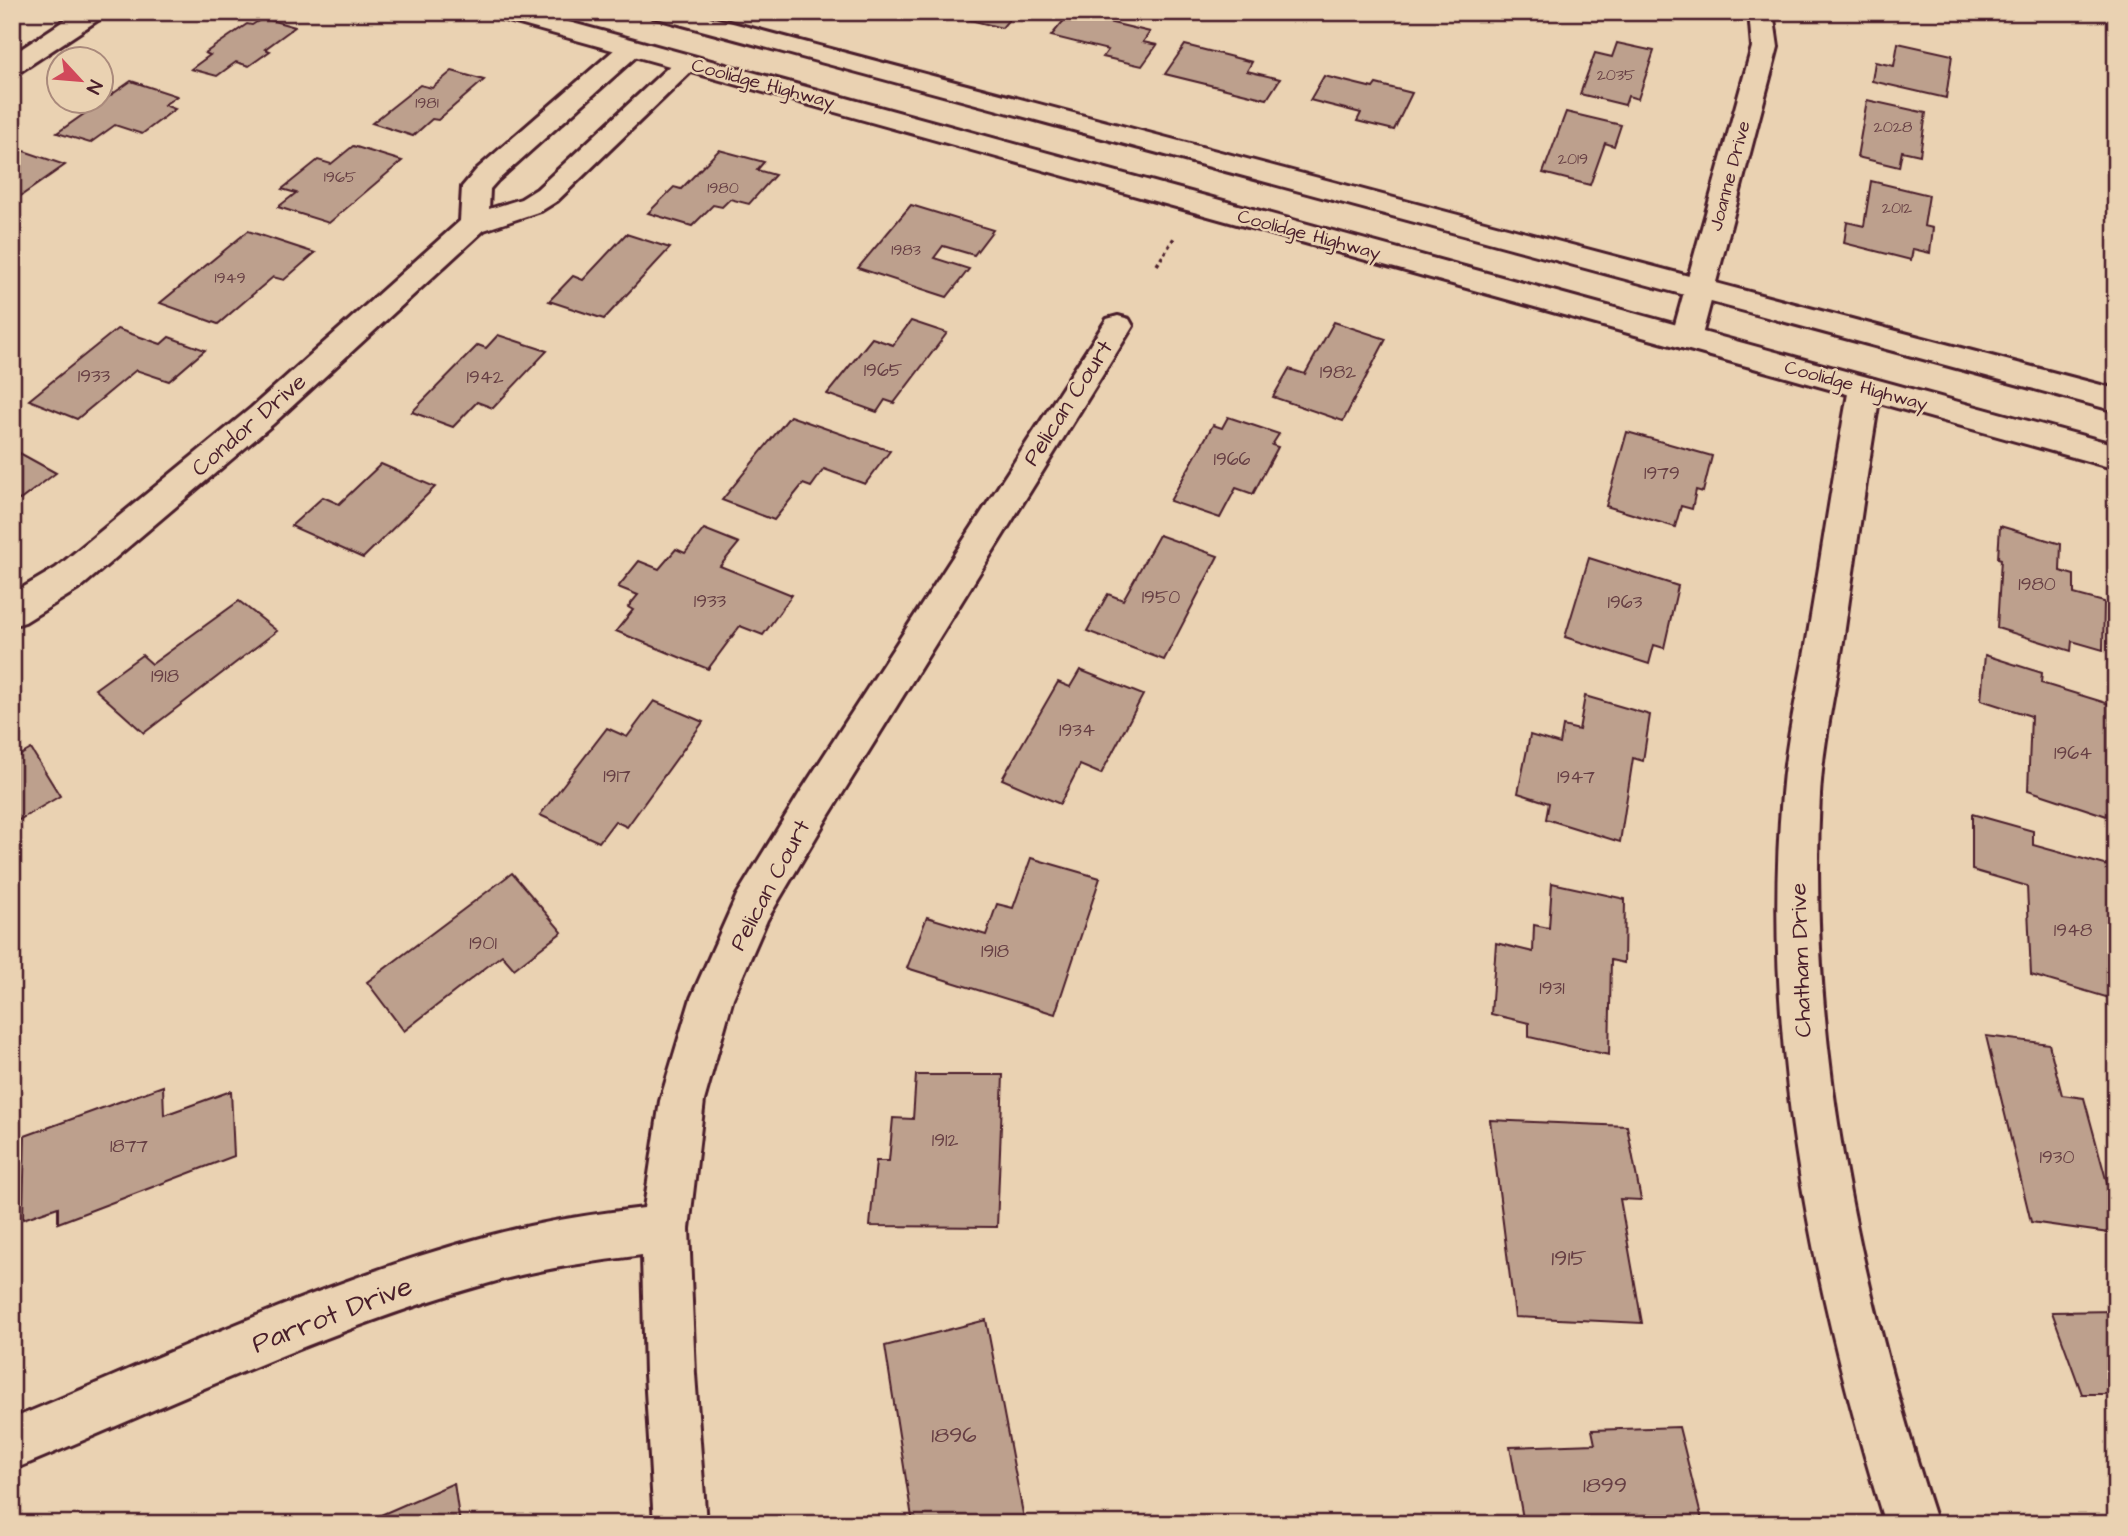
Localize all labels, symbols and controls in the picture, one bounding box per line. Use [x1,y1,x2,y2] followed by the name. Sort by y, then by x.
[46,46,116,116] north arrow
[688,52,838,117] street label: Coolidge Highway
[1597,64,1636,86] house number: 2035
[79,76,109,98] text: N
[415,92,439,114] house number: 1981
[1874,116,1912,138] house number: 2028
[1702,118,1758,234] street label: Joanne Drive
[1558,148,1588,170] house number: 2019
[324,166,357,188] house number: 1965
[707,177,739,199] house number: 1980
[1882,197,1912,219] house number: 2012
[1234,203,1384,268] street label: Coolidge Highway
[891,239,921,261] house number: 1983
[214,267,246,289] house number: 1949
[1015,333,1121,472] street label: Pelican Court
[1781,354,1931,419] street label: Coolidge Highway
[864,357,903,384] house number: 1965
[1320,359,1356,386] house number: 1982
[78,363,111,390] house number: 1933
[466,364,504,391] house number: 1942
[185,366,313,484] street label: Condor Drive
[1213,446,1251,473] house number: 1966
[1644,460,1680,487] house number: 1979
[2018,571,2056,598] house number: 1980
[1142,584,1180,611] house number: 1950
[694,588,727,615] house number: 1933
[1608,589,1643,616] house number: 1963
[151,663,179,690] house number: 1918
[1059,717,1095,744] house number: 1934
[2054,740,2092,767] house number: 1964
[603,763,631,790] house number: 1917
[1557,764,1595,791] house number: 1947
[722,813,818,956] street label: Pelican Court
[1782,882,1820,1038] street label: Chatham Drive
[2054,917,2092,944] house number: 1948
[469,930,497,957] house number: 1901
[981,938,1009,965] house number: 1918
[1539,975,1565,1002] house number: 1931
[932,1127,958,1154] house number: 1912
[110,1133,148,1160] house number: 1877
[2040,1144,2074,1171] house number: 1930
[1551,1242,1587,1274] house number: 1915
[246,1267,418,1363] street label: Parrot Drive
[931,1419,977,1451] house number: 1896
[1583,1469,1627,1501] house number: 1899

